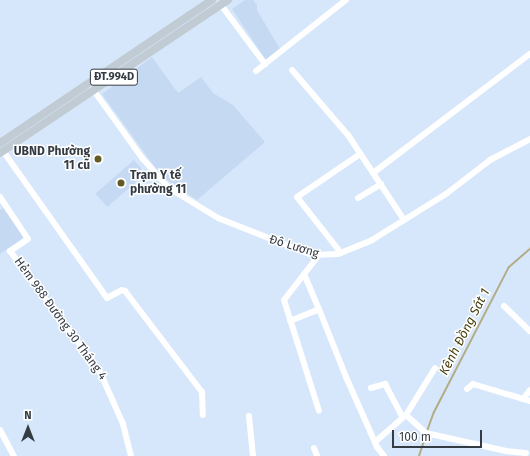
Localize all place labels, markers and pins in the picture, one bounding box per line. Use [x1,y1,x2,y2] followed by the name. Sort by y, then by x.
[14,145,90,173] place label: UBND Phường 11 cũ
[93,154,103,164] marker: UBND Phường 11 cũ
[130,169,186,197] place label: Trạm Y tế phường 11
[115,177,127,189] marker: Trạm Y tế phường 11

